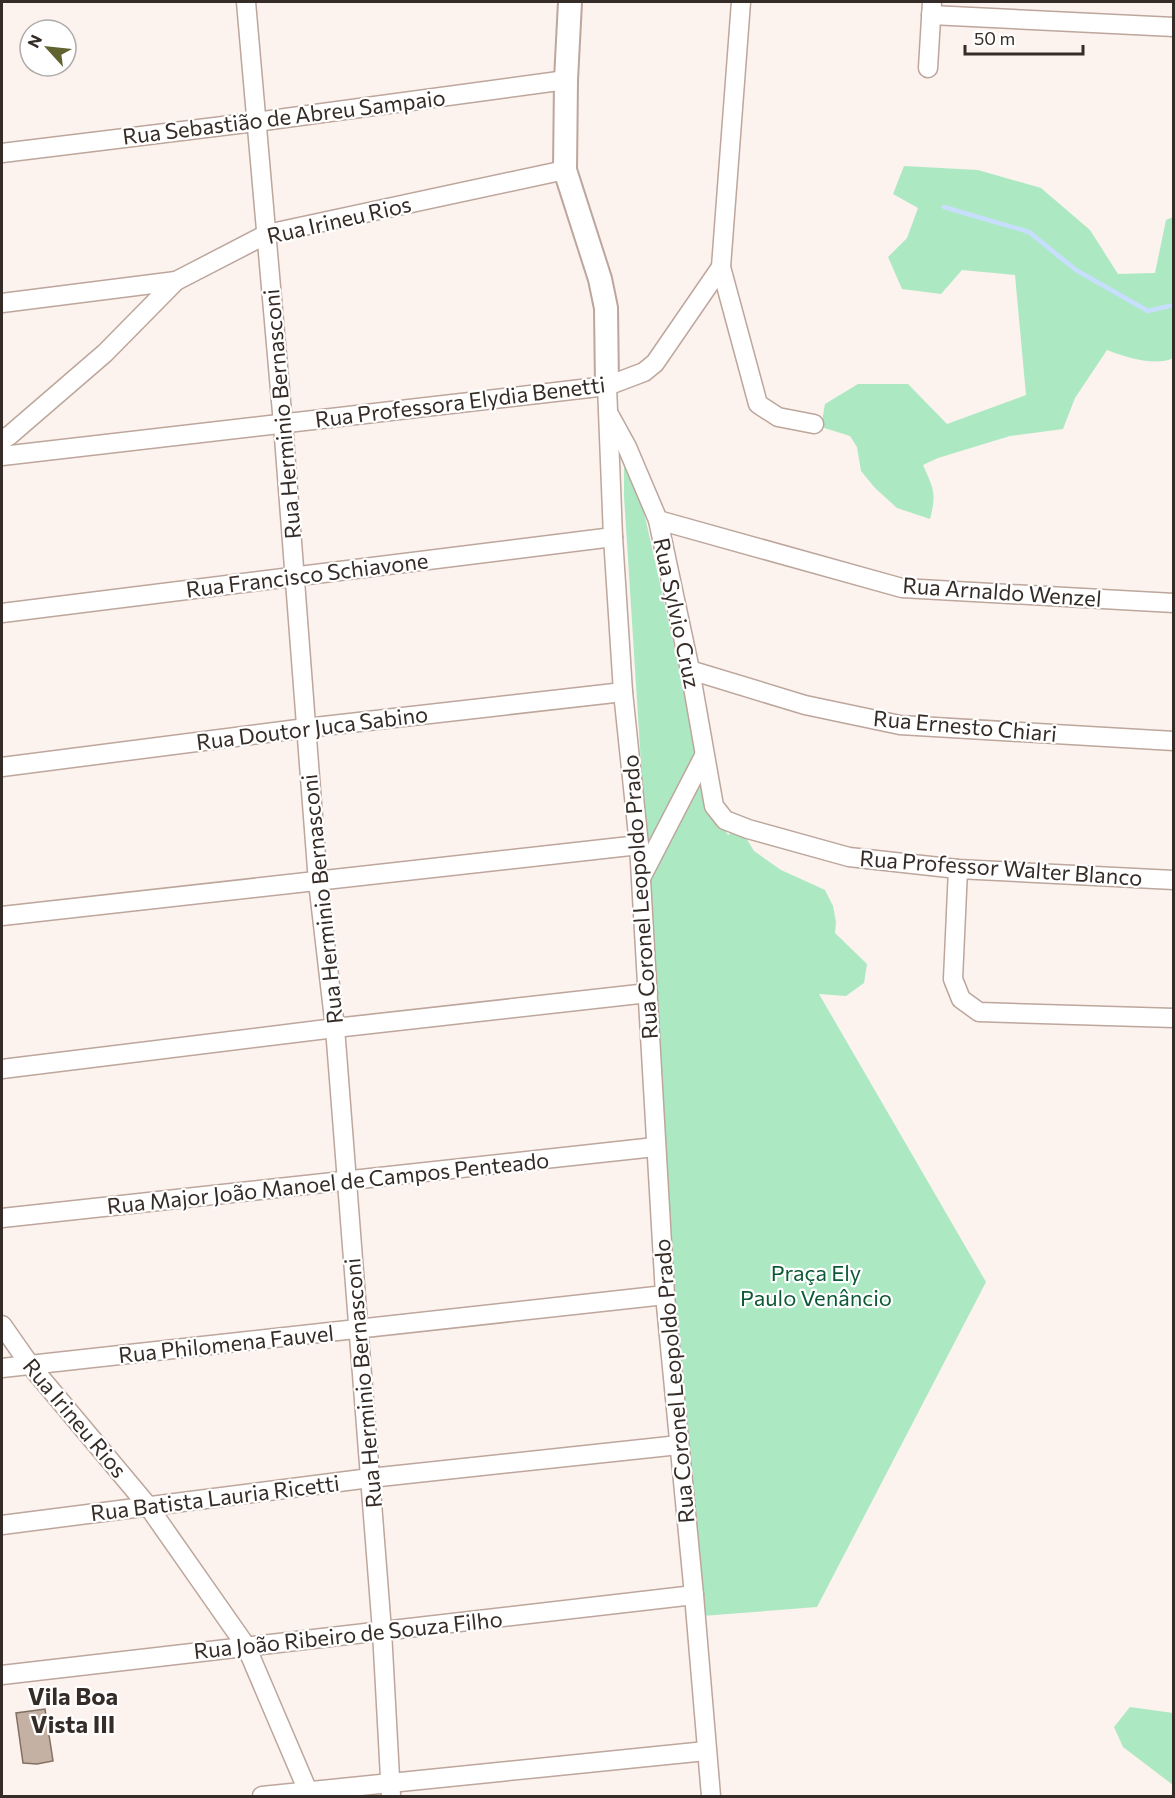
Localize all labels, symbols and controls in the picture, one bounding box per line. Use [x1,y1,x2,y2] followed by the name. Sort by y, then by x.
[18,18,78,78] north arrow
[965,18,1084,56] scale bar
[974,27,1015,49] text: 50 m
[23,31,45,51] text: N
[121,83,447,150] street label: Rua Sebastião de Abreu Sampaio
[264,190,414,249] street label: Rua Irineu Rios
[257,288,306,540] street label: Rua Herminio Bernasconi
[313,370,607,433] street label: Rua Professora Elydia Benetti
[648,535,707,691] street label: Rua Sylvio Cruz
[184,546,430,603] street label: Rua Francisco Schiavone
[902,571,1103,612] street label: Rua Arnaldo Wenzel
[194,700,429,755] street label: Rua Doutor Juca Sabino
[872,704,1058,747] street label: Rua Ernesto Chiari
[616,754,663,1040] street label: Rua Coronel Leopoldo Prado
[295,773,348,1025] street label: Rua Herminio Bernasconi
[859,844,1143,891] street label: Rua Professor Walter Blanco
[106,1146,550,1219] street label: Rua Major João Manoel de Campos Penteado
[648,1238,699,1524] street label: Rua Coronel Leopoldo Prado
[338,1257,387,1509] street label: Rua Herminio Bernasconi
[740,1259,892,1311] park label: Praça Ely Paulo Venâncio
[117,1319,335,1368] street label: Rua Philomena Fauvel
[18,1353,133,1483] street label: Rua Irineu Rios
[89,1469,341,1526] street label: Rua Batista Lauria Ricetti
[192,1605,504,1664] street label: Rua João Ribeiro de Souza Filho
[28,1681,118,1738] district label: Vila Boa Vista III

